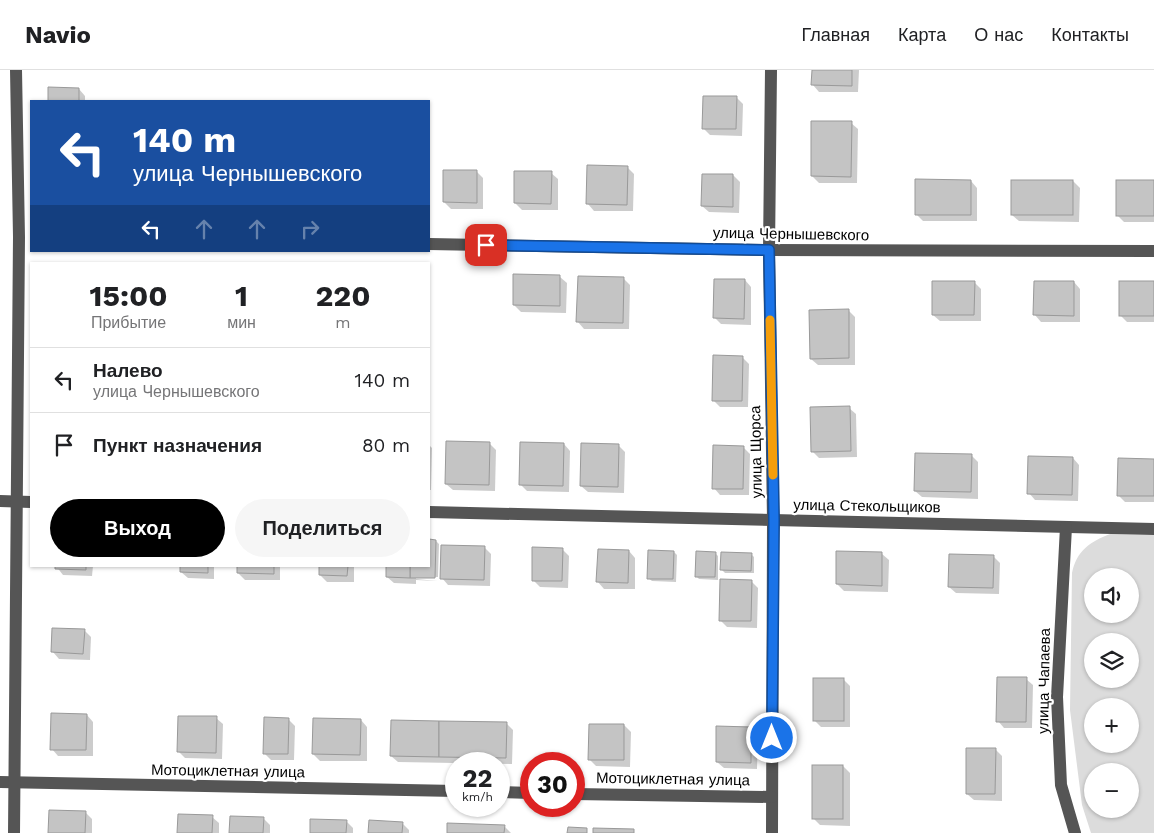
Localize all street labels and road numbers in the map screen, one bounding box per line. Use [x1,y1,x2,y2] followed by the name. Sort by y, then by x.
[713,224,869,244] street label: улица Чернышевского
[746,405,766,499] street label: улица Щорса
[793,496,941,516] street label: улица Стекольщиков
[1034,627,1054,734] street label: улица Чапаева
[151,761,306,781] street label: Мотоциклетная улица
[596,769,751,789] street label: Мотоциклетная улица

